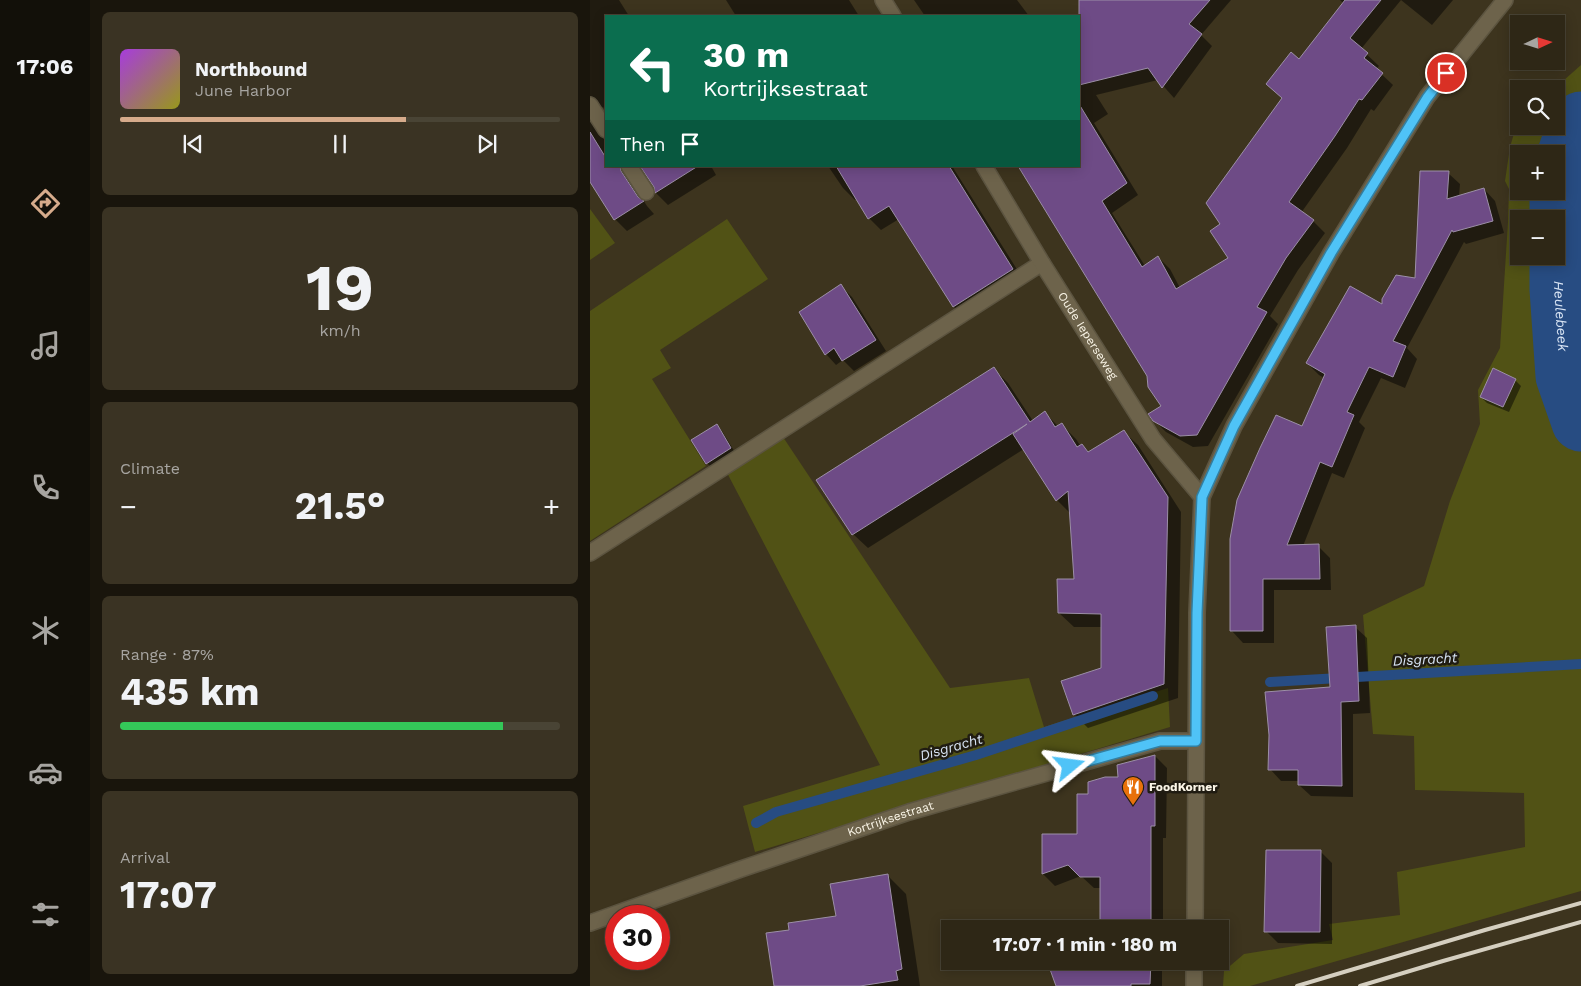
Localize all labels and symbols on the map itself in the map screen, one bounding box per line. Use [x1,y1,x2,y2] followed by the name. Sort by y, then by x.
[1510,15,1565,70] north arrow
[1425,52,1467,94] pin
[1551,281,1571,352] water label: Heulebeek
[1055,289,1121,383] street label: Oude Ieperseweg
[1392,649,1458,669] water label: Disgracht
[918,730,985,764] water label: Disgracht
[1043,739,1095,791] position arrow
[1121,775,1145,806] restaurant icon: FoodKorner
[1149,780,1218,794] place label: FoodKorner
[845,798,935,839] street label: Kortrijksestraat
[605,905,670,970] speed limit sign: 30

